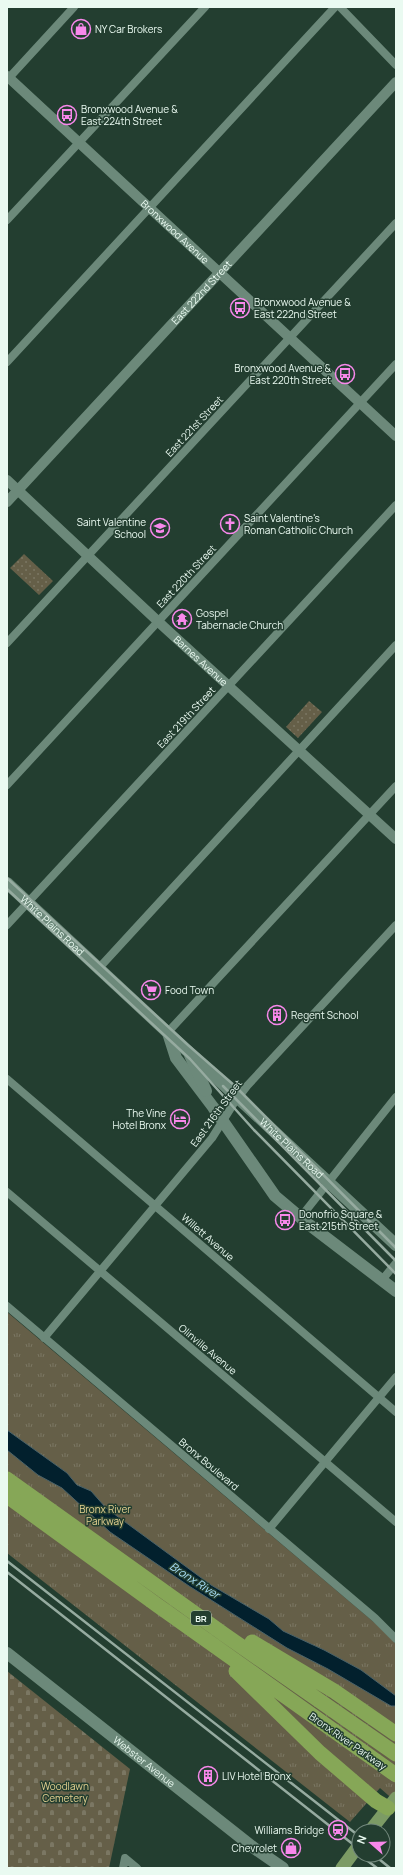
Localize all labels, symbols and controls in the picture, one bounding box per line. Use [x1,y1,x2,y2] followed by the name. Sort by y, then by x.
[70,18,92,40] shop icon: NY Car Brokers
[95,22,162,36] place label: NY Car Brokers
[81,102,178,128] place label: Bronxwood Avenue & East 224th Street
[56,104,78,126] bus stop icon: Bronxwood Avenue & East 224th Street
[138,196,212,267] street label: Bronxwood Avenue
[168,257,235,327] street label: East 222nd Street
[254,295,351,321] place label: Bronxwood Avenue & East 222nd Street
[229,297,251,319] bus stop icon: Bronxwood Avenue & East 222nd Street
[234,361,331,387] place label: Bronxwood Avenue & East 220th Street
[334,363,356,385] bus stop icon: Bronxwood Avenue & East 220th Street
[162,393,226,459] street label: East 221st Street
[244,511,353,537] place label: Saint Valentine's Roman Catholic Church
[219,513,241,535] church icon: Saint Valentine's Roman Catholic Church
[77,515,146,541] place label: Saint Valentine School
[149,517,171,539] school or university icon: Saint Valentine School
[153,541,219,611] street label: East 220th Street
[196,606,283,632] place label: Gospel Tabernacle Church
[171,608,193,630] temple icon: Gospel Tabernacle Church
[171,632,231,689] street label: Barnes Avenue
[154,683,218,751] street label: East 219th Street
[17,892,87,959] street label: White Plains Road
[140,979,162,1001] supermarket icon: Food Town
[165,983,214,997] place label: Food Town
[266,1004,288,1026] building icon: Regent School
[291,1008,359,1022] place label: Regent School
[187,1077,245,1149] street label: East 216th Street
[112,1106,167,1132] place label: The Vine Hotel Bronx
[169,1108,191,1130] hotel icon: The Vine Hotel Bronx
[257,1115,327,1181] street label: White Plains Road
[299,1207,383,1233] place label: Donofrio Square & East 215th Street
[274,1209,296,1231] bus stop icon: Donofrio Square & East 215th Street
[179,1210,237,1264] street label: Willett Avenue
[176,1320,240,1378] street label: Olinville Avenue
[176,1435,242,1493] street label: Bronx Boulevard
[79,1502,131,1528] park label: Bronx River Parkway
[167,1558,225,1603] water label: Bronx River
[191,1611,211,1625] road number: BR
[306,1709,390,1773] street label: Bronx River Parkway
[110,1733,178,1790] street label: Webster Avenue
[197,1765,219,1787] building icon: LIV Hotel Bronx
[222,1769,292,1783] place label: LIV Hotel Bronx
[41,1779,89,1805] park label: Woodlawn Cemetery
[327,1819,349,1841] station icon: Williams Bridge
[254,1823,324,1837] place label: Williams Bridge
[351,1823,391,1863] north arrow
[353,1833,370,1846] text: N
[280,1837,302,1859] shop icon: Chevrolet
[232,1841,277,1855] place label: Chevrolet

